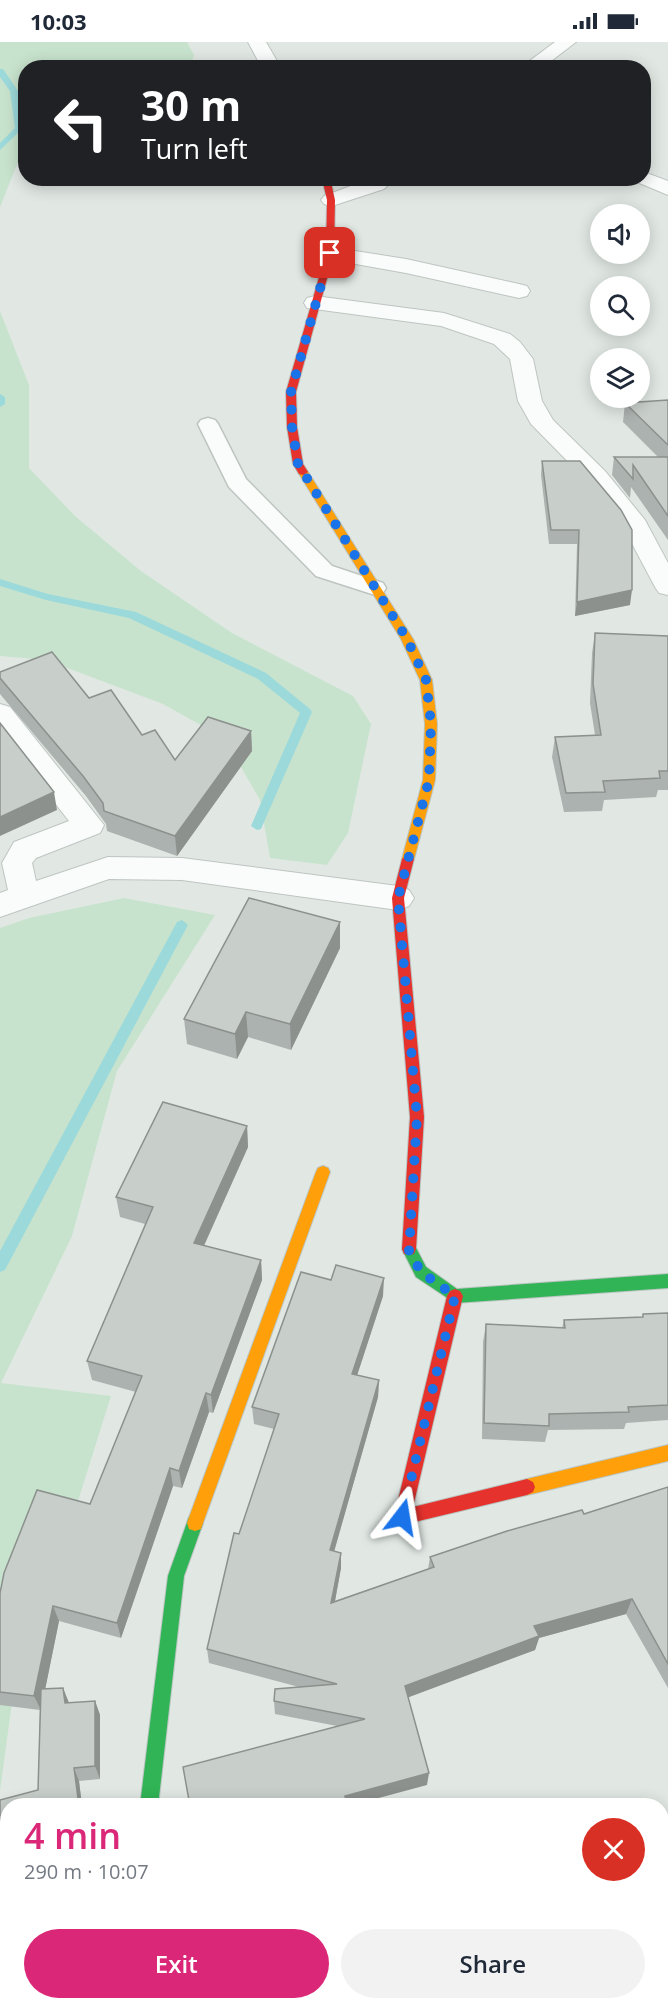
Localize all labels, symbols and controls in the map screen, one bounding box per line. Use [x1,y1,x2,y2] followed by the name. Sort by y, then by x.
[30,6,87,36] text: 10:03
[141,76,241,133] text: 30 m
[42,84,120,162] icon: left
[141,130,248,167] text: Turn left
[590,204,650,408] map controls
[590,204,650,264] button: sound
[304,227,355,278] pin
[313,236,346,269] icon: arrive
[590,276,650,336] button: search
[590,348,650,408] button: layers
[370,1485,434,1549] position arrow
[24,1811,121,1860] text: 4 min
[582,1818,645,1881] button: close
[24,1858,149,1885] text: 290 m · 10:07
[24,1929,329,1998] button: Exit
[341,1929,645,1998] button: Share

